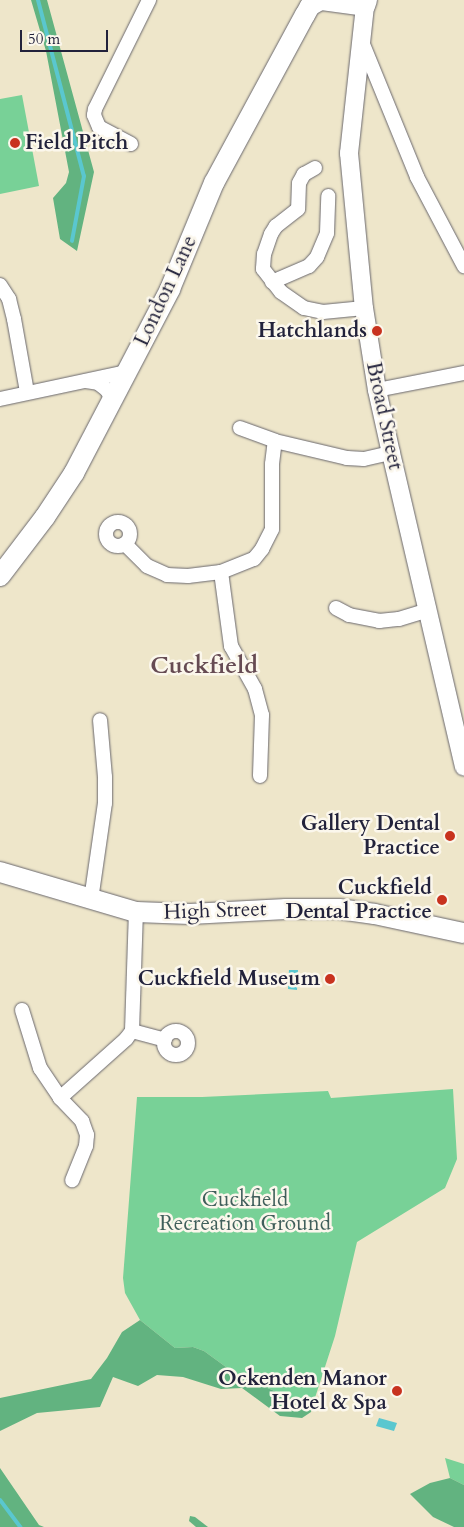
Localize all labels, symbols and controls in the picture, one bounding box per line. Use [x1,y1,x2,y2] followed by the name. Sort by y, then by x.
[22,20,110,52] scale bar
[28,29,60,49] text: 50 m
[25,130,128,156] place label: Field Pitch
[9,137,21,149] marker: Field Pitch
[129,232,203,350] street label: London Lane
[258,318,367,344] place label: Hatchlands
[371,325,383,337] marker: Hatchlands
[360,360,408,472] street label: Broad Street
[150,652,258,680] district label: Cuckfield
[301,811,440,861] place label: Gallery Dental Practice
[444,830,456,842] marker: Gallery Dental Practice
[285,875,432,925] place label: Cuckfield Dental Practice
[436,894,448,906] marker: Cuckfield Dental Practice
[163,897,267,925] street label: High Street
[138,966,320,992] place label: Cuckfield Museum
[324,973,336,985] marker: Cuckfield Museum
[159,1187,331,1237] park label: Cuckfield Recreation Ground
[218,1366,387,1416] place label: Ockenden Manor Hotel & Spa
[391,1385,403,1397] marker: Ockenden Manor Hotel & Spa

